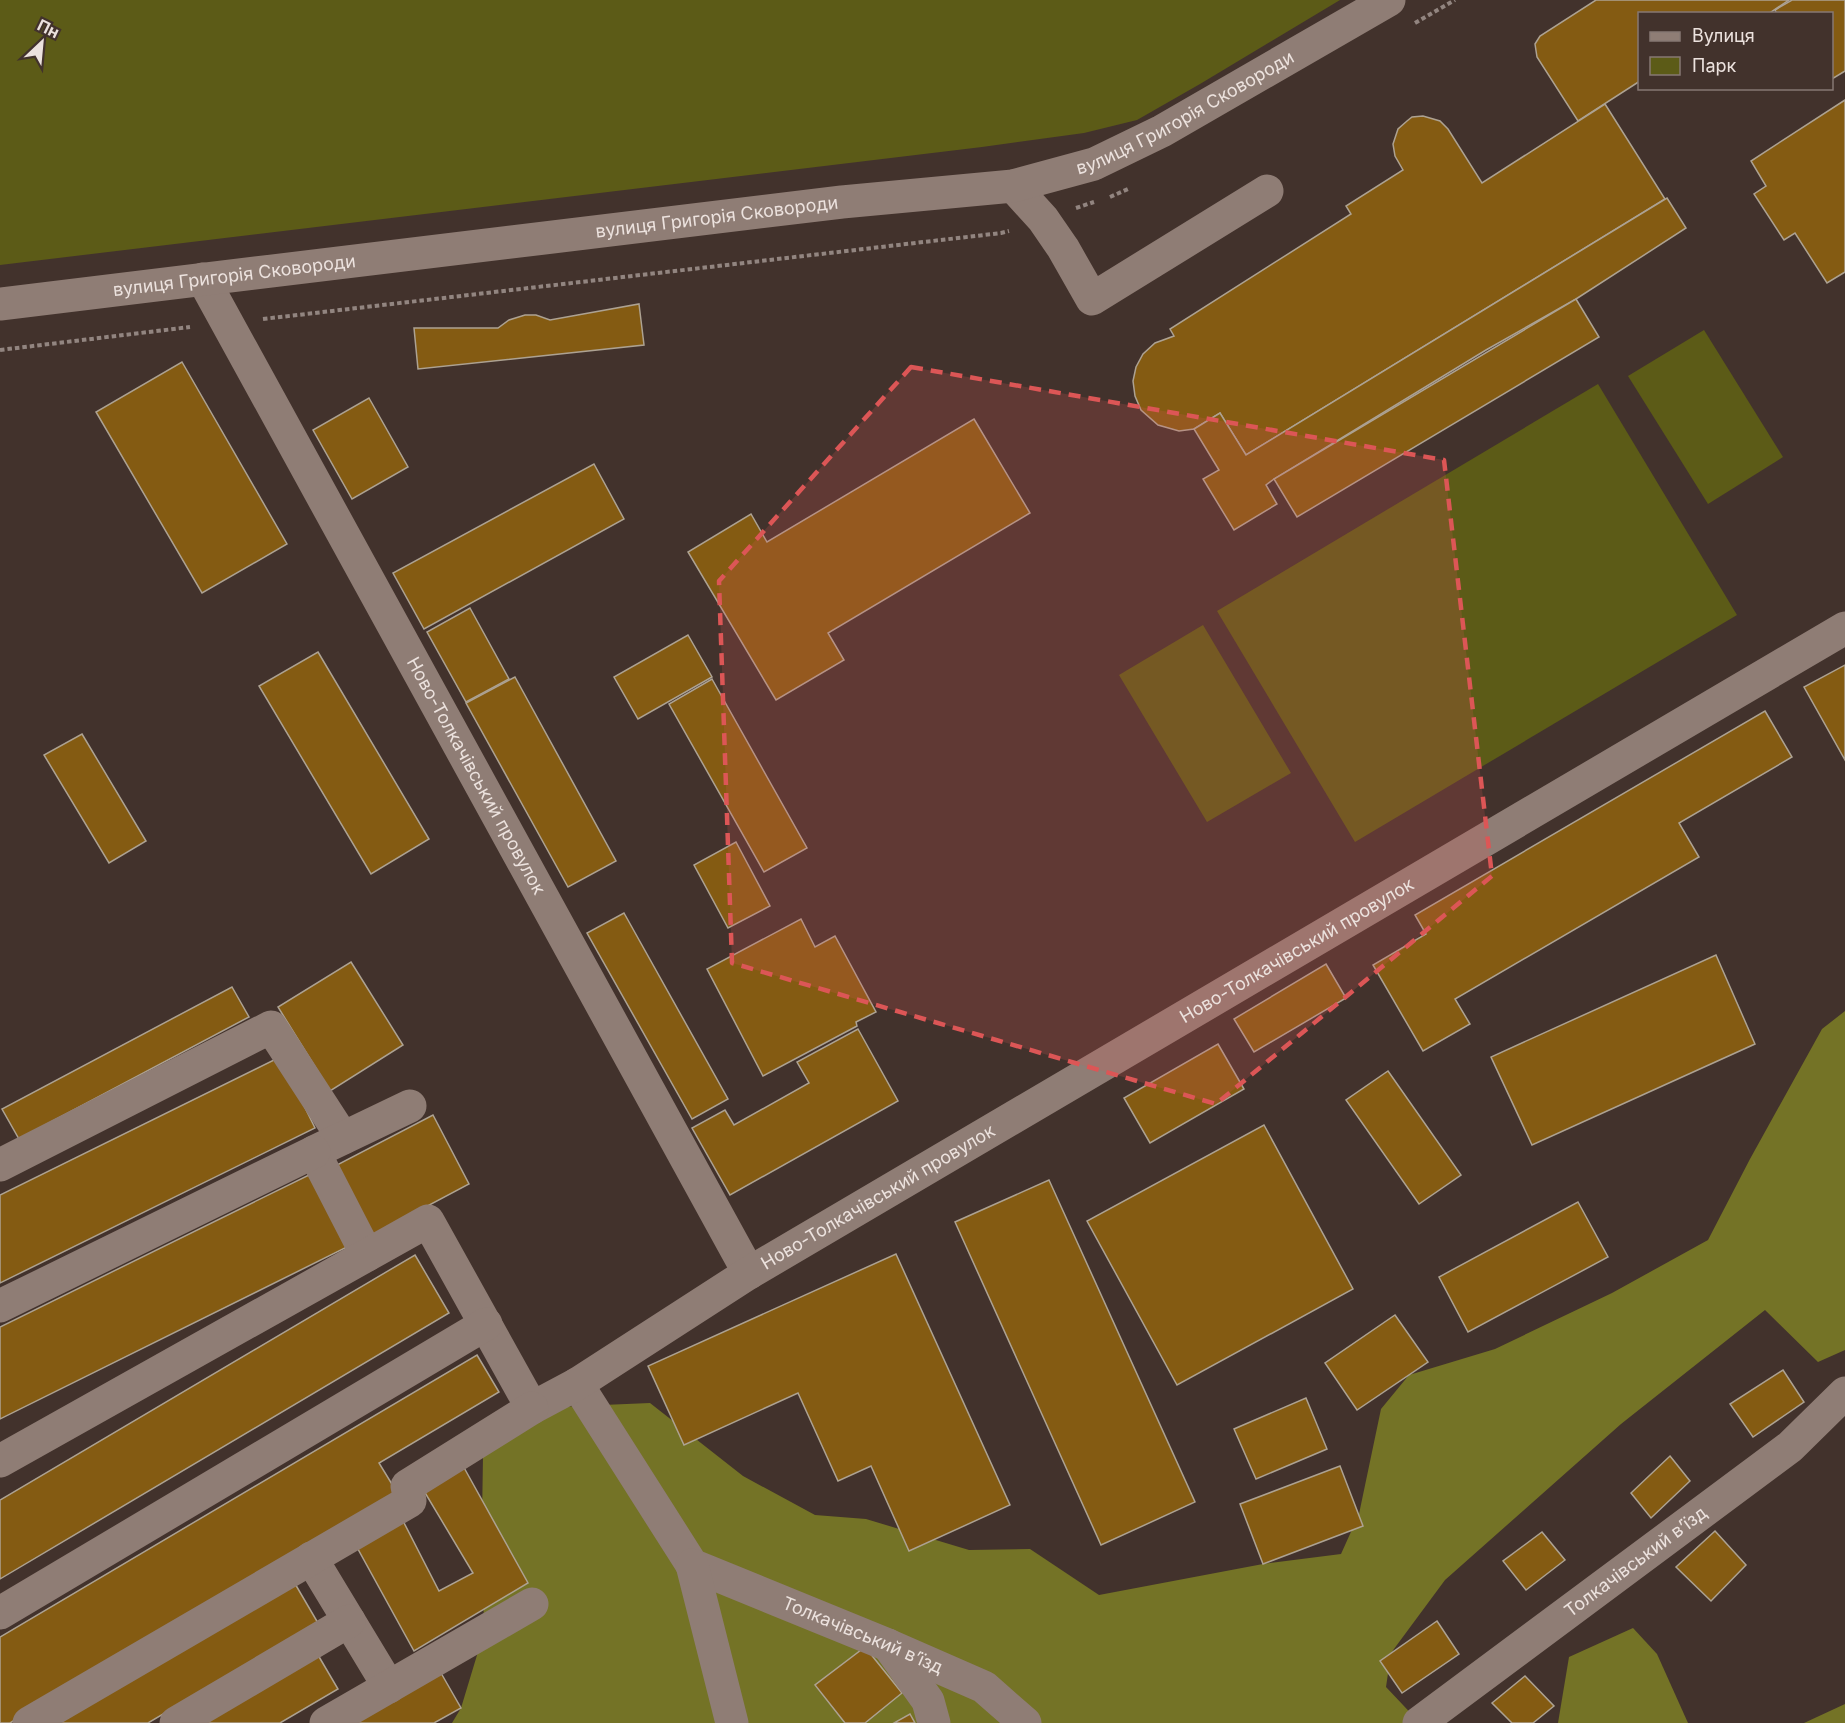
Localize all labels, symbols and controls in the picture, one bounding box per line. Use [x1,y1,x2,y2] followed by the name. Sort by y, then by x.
[12,12,72,72] north arrow
[1638,12,1833,90] legend
[34,15,63,42] text: Пн
[1692,25,1755,46] text: Вулиця
[1074,46,1298,178] street label: вулиця Григорія Сковороди
[1692,55,1737,76] text: Парк
[594,192,839,242] street label: вулиця Григорія Сковороди
[112,250,357,300] street label: вулиця Григорія Сковороди
[403,653,550,898] street label: Ново-Толкачівський провулок
[1176,873,1417,1027] street label: Ново-Толкачівський провулок
[757,1120,999,1274] street label: Ново-Толкачівський провулок
[1560,1502,1711,1621] street label: Толкачівський в’їзд
[779,1592,946,1678] street label: Толкачівський в’їзд

